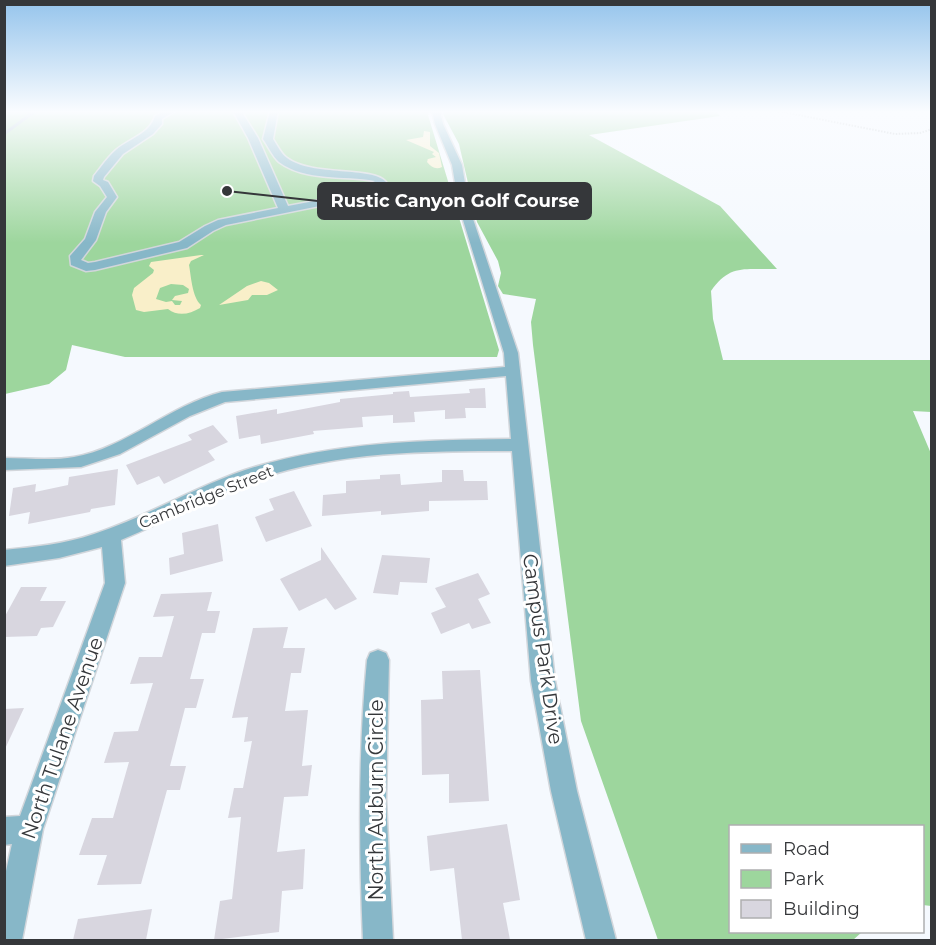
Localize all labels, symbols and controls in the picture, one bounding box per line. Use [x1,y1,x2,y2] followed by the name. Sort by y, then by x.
[318,183,591,219] callout: Rustic Canyon Golf Course
[331,190,579,212] text: Rustic Canyon Golf Course
[136,461,276,533] street label: Cambridge Street
[518,552,568,746] street label: Campus Park Drive
[16,634,108,842] street label: North Tulane Avenue
[364,699,388,901] street label: North Auburn Circle
[729,825,924,933] legend
[783,838,830,860] text: Road
[783,868,824,890] text: Park
[783,898,860,920] text: Building

